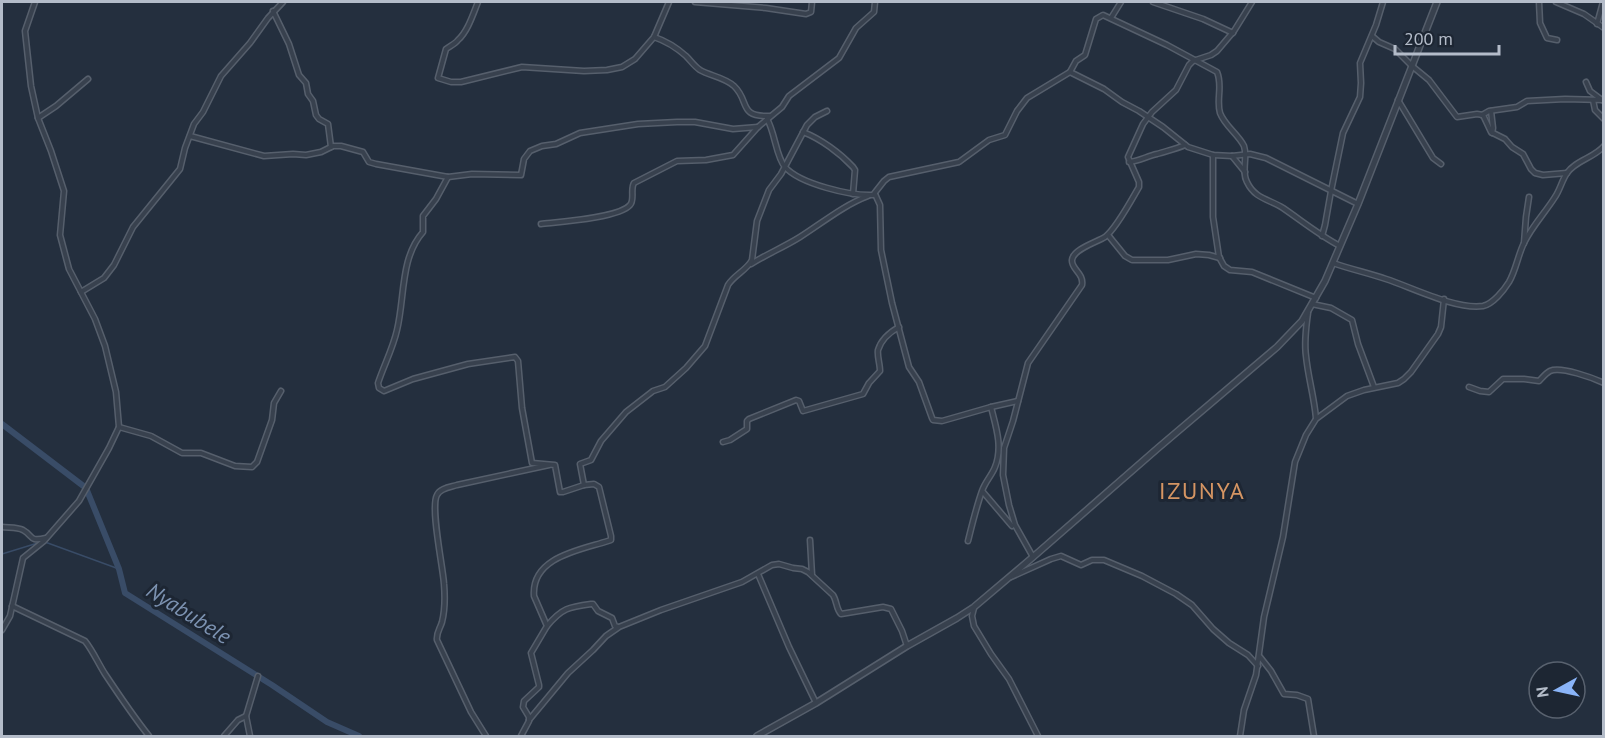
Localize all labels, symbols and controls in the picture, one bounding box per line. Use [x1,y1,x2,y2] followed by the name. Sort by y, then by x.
[1395,18,1498,56] scale bar
[1404,27,1453,50] text: 200 m
[1159,475,1245,506] district label: IZUNYA
[141,576,237,650] water label: Nyabubele
[1527,660,1587,720] north arrow
[1532,685,1553,699] text: N

